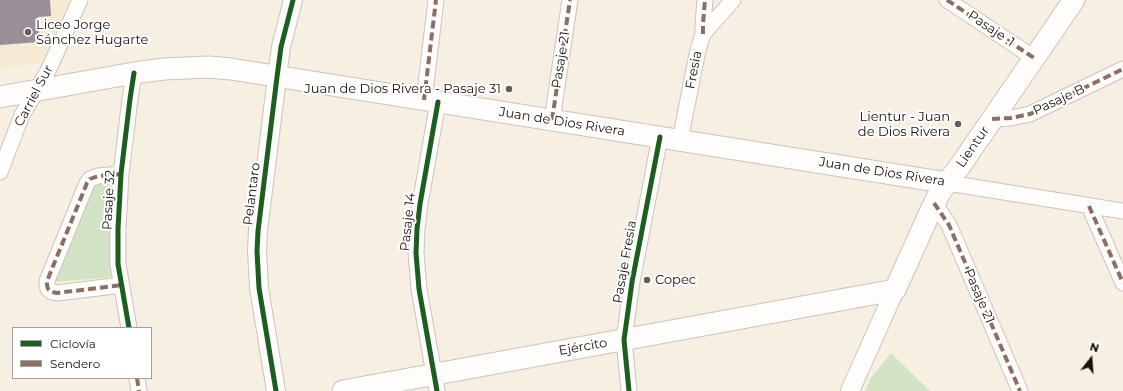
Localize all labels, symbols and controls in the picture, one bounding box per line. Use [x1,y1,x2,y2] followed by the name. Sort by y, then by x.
[965,8,1017,50] street label: Pasaje .1
[36,17,148,48] place label: Liceo Jorge Sánchez Hugarte
[23,27,33,37] marker: Liceo Jorge Sánchez Hugarte
[549,30,573,90] street label: Pasaje 21
[683,50,705,90] street label: Fresia
[11,63,57,129] street label: Carriel Sur
[304,81,501,97] place label: Juan de Dios Rivera - Pasaje 31
[1031,81,1087,119] street label: Pasaje B
[504,84,514,94] marker: Juan de Dios Rivera - Pasaje 31
[498,104,626,140] street label: Juan de Dios Rivera
[858,109,950,140] place label: Lientur - Juan de Dios Rivera
[953,119,963,129] marker: Lientur - Juan de Dios Rivera
[953,123,993,171] street label: Lientur
[818,154,946,190] street label: Juan de Dios Rivera
[240,162,264,226] street label: Pelantaro
[100,169,118,231] street label: Pasaje 32
[397,192,419,252] street label: Pasaje 14
[610,219,640,305] street label: Pasaje Fresia
[961,266,997,326] street label: Pasaje 21
[655,272,696,288] place label: Copec
[642,275,652,285] marker: Copec
[12,327,152,379] legend
[558,335,608,359] street label: Ejército
[50,336,96,351] text: Ciclovía
[1071,339,1111,379] north arrow
[1088,340,1101,356] text: N
[50,356,100,371] text: Sendero

